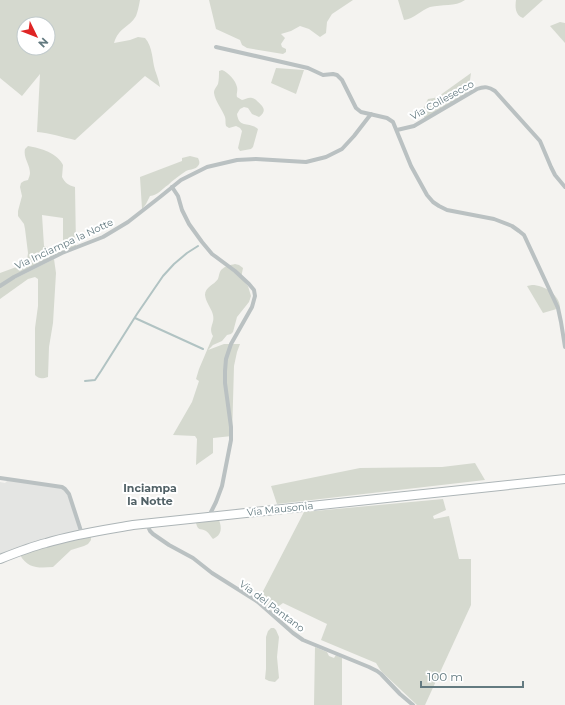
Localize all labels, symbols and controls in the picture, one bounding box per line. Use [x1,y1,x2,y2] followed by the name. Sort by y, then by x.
[16,16,56,56] north arrow
[35,35,51,51] text: N
[408,77,476,123] street label: Via Collesecco
[13,215,115,273] street label: Via Inciampa la Notte
[123,481,177,508] district label: Inciampa la Notte
[246,499,314,519] street label: Via Mausonia
[237,577,307,635] street label: Via del Pantano
[421,663,523,689] scale bar
[427,669,463,684] text: 100 m

